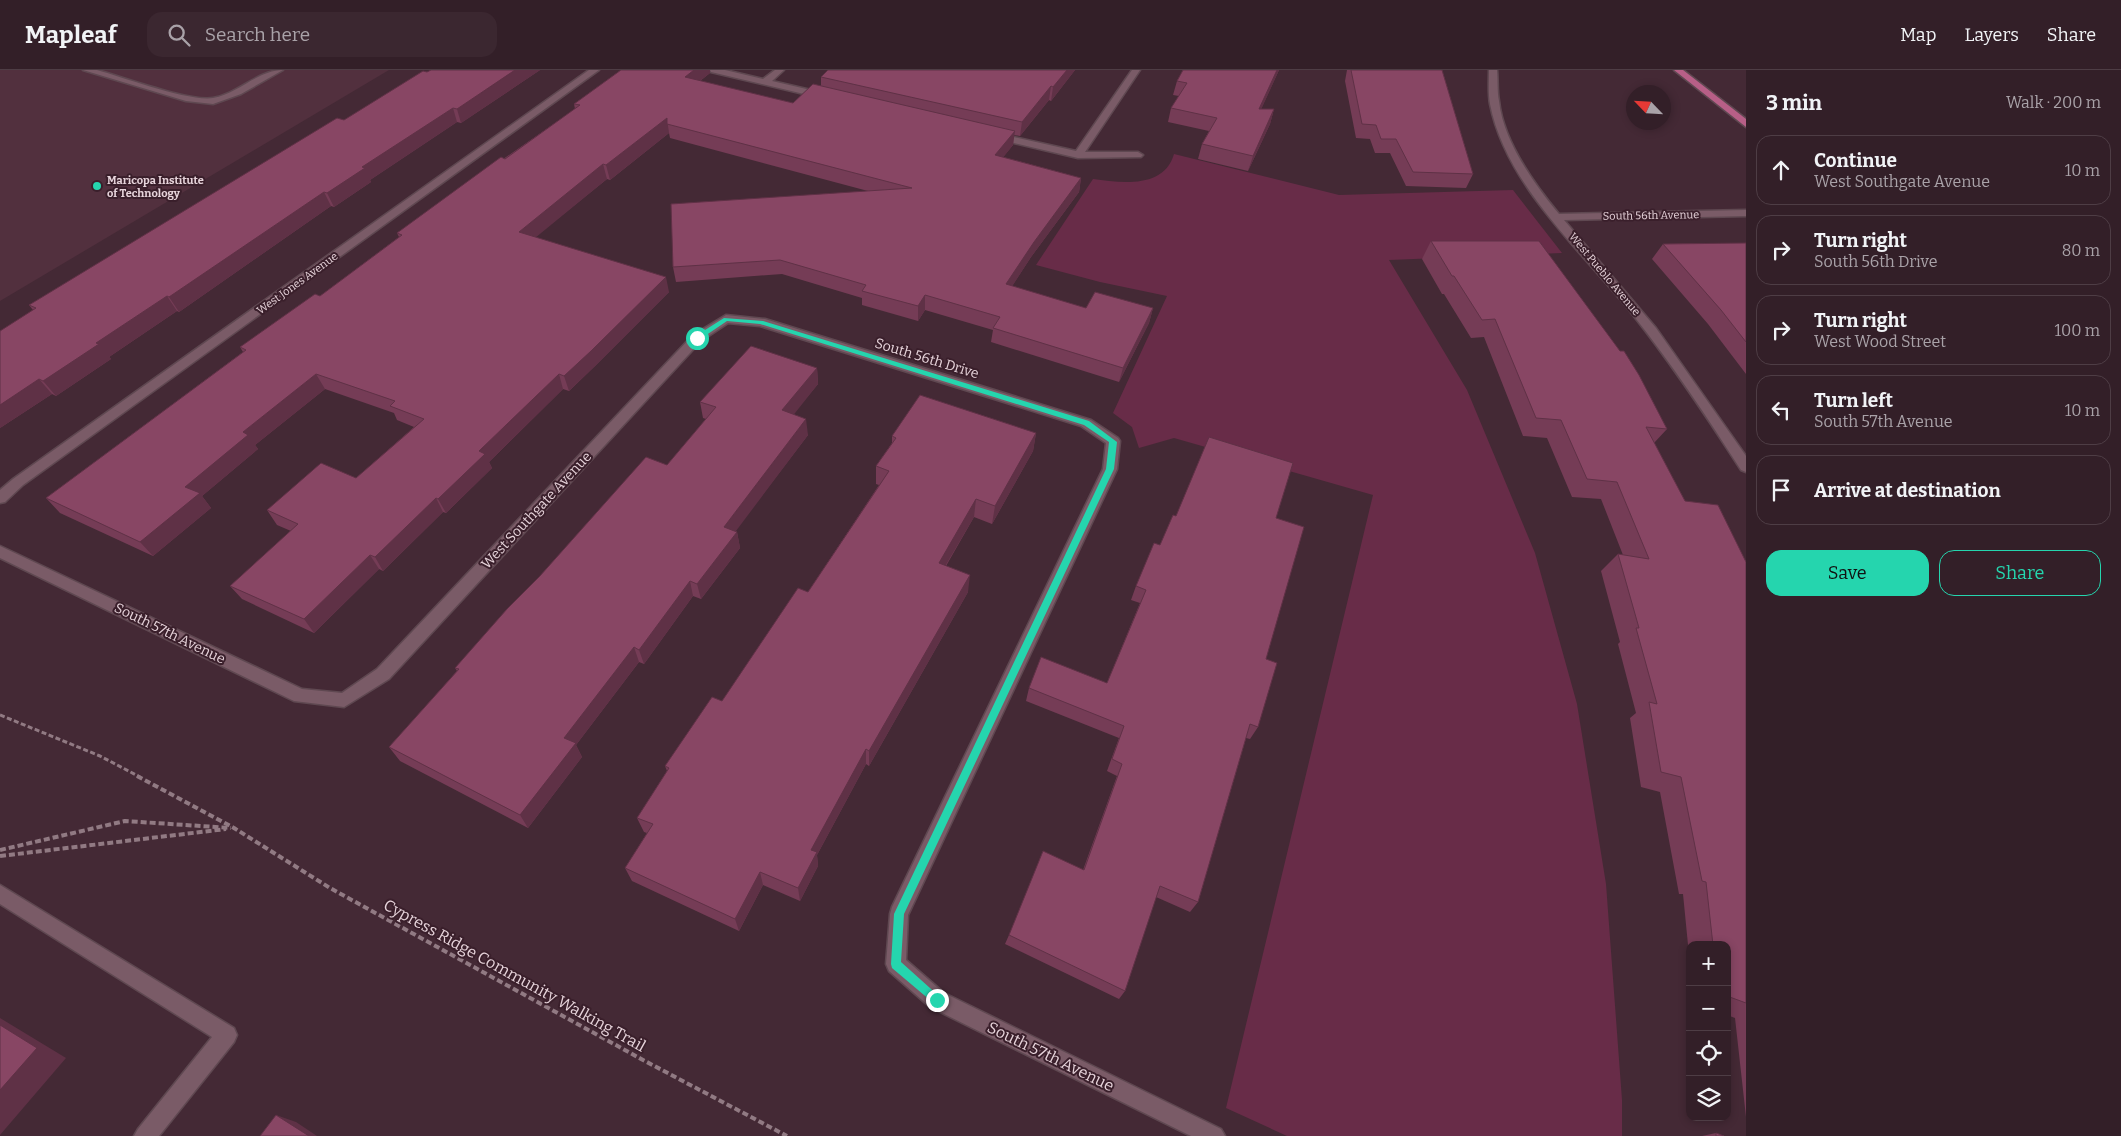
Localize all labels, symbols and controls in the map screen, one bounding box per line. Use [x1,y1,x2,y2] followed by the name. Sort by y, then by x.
[147,12,497,57] search box
[25,21,117,49] text: Mapleaf
[165,21,193,49] icon: search
[205,23,310,46] text: Search here
[1900,24,1936,46] text: Map
[1964,24,2019,46] text: Layers
[2047,24,2096,46] text: Share
[1626,85,1671,130] north arrow
[1766,90,1822,116] text: 3 min
[2006,93,2101,112] text: Walk · 200 m
[1814,149,1897,172] text: Continue
[1767,156,1795,184] icon: ahead
[2065,161,2100,180] text: 10 m
[1814,172,1990,191] text: West Southgate Avenue
[107,174,204,200] place label: Maricopa Institute of Technology
[91,180,103,192] marker: Maricopa Institute of Technology
[1603,208,1699,223] street label: South 56th Avenue
[1814,229,1907,252] text: Turn right
[1566,230,1643,318] street label: West Pueblo Avenue
[1767,236,1795,264] icon: right
[2062,241,2100,260] text: 80 m
[254,250,340,317] street label: West Jones Avenue
[1814,252,1937,271] text: South 56th Drive
[1814,309,1907,332] text: Turn right
[1767,316,1795,344] icon: right
[2055,321,2100,340] text: 100 m
[686,327,709,350] route start
[1814,332,1946,351] text: West Wood Street
[873,335,981,382] street label: South 56th Drive
[1814,389,1893,412] text: Turn left
[1767,396,1795,424] icon: left
[2065,401,2100,420] text: 10 m
[1814,412,1953,431] text: South 57th Avenue
[478,448,595,572] street label: West Southgate Avenue
[1767,476,1795,504] icon: arrive
[1814,479,2001,502] text: Arrive at destination
[1766,550,1929,596] button: Save
[1939,550,2101,596] button: Share
[112,599,228,668] street label: South 57th Avenue
[380,895,649,1056] street label: Cypress Ridge Community Walking Trail
[1686,941,1731,1121] map controls
[1686,941,1731,986] button: +
[1686,986,1731,1031] button: −
[926,989,949,1012] route end
[984,1018,1117,1095] street label: South 57th Avenue
[1686,1031,1731,1076] button: locate
[1686,1076,1731,1121] button: layers

